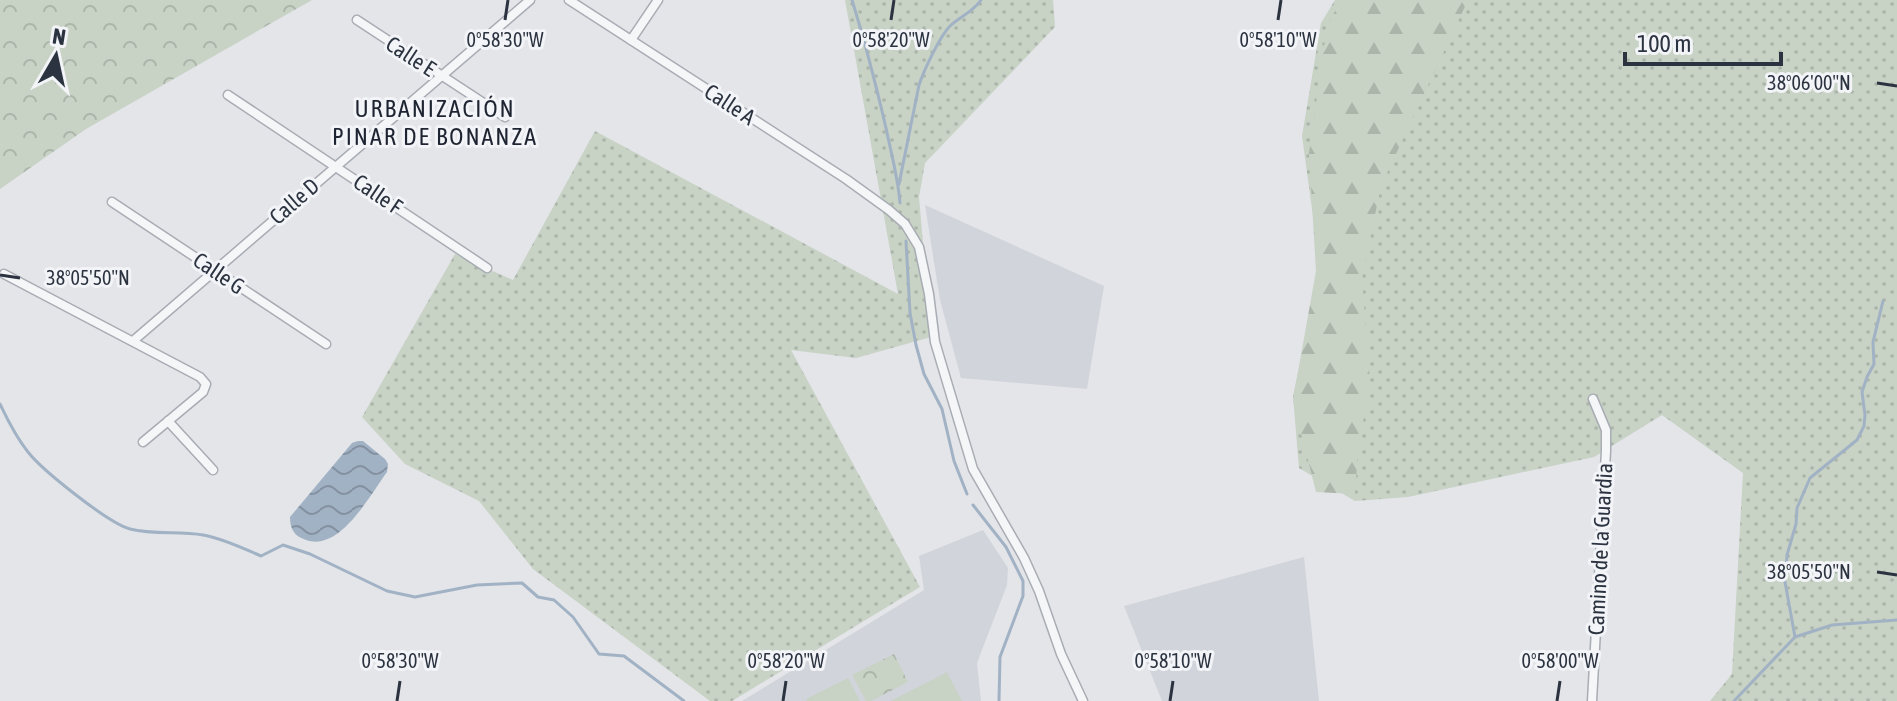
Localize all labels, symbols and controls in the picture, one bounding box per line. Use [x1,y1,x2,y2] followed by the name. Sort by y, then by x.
[16,16,96,96] north arrow
[1625,16,1781,66] scale bar
[51,22,68,50] text: N
[467,28,544,51] text: 0°58'30"W
[853,28,930,51] text: 0°58'20"W
[1240,28,1317,51] text: 0°58'10"W
[381,30,441,82] street label: Calle E
[1637,30,1691,57] text: 100 m
[1767,71,1851,94] text: 38°06'00"N
[700,78,760,130] street label: Calle A
[332,95,538,150] district label: URBANIZACIÓN PINAR DE BONANZA
[349,168,408,220] street label: Calle F
[264,173,324,229] street label: Calle D
[188,246,250,300] street label: Calle G
[46,266,130,289] text: 38°05'50"N
[1583,462,1617,636] street label: Camino de la Guardia
[1767,560,1851,583] text: 38°05'50"N
[362,649,439,672] text: 0°58'30"W
[748,649,825,672] text: 0°58'20"W
[1135,649,1212,672] text: 0°58'10"W
[1522,649,1599,672] text: 0°58'00"W

